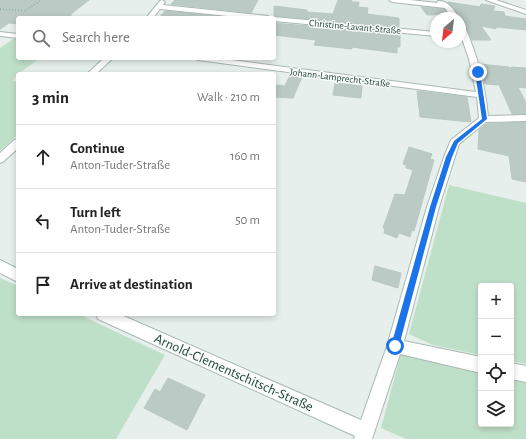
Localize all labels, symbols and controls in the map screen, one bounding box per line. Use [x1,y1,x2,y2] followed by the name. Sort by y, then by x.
[430,12,466,48] north arrow
[16,16,276,60] search box
[309,18,402,36] street label: Christine-Lavant-Straße
[30,27,52,49] icon: search
[62,30,130,45] text: Search here
[469,63,487,81] route end
[289,67,391,89] street label: Johann-Lamprecht-Straße
[32,89,69,106] text: 3 min
[197,91,260,104] text: Walk · 210 m
[70,141,125,156] text: Continue
[32,146,54,168] icon: ahead
[230,150,260,163] text: 160 m
[70,159,170,172] text: Anton-Tuder-Straße
[70,205,121,220] text: Turn left
[32,210,54,232] icon: left
[235,214,260,227] text: 50 m
[70,223,170,236] text: Anton-Tuder-Straße
[32,274,54,296] icon: arrive
[70,277,193,292] text: Arrive at destination
[478,283,514,427] map controls
[478,283,514,319] button: +
[478,319,514,355] button: −
[152,332,315,414] street label: Arnold-Clementschitsch-Straße
[386,337,404,355] route start
[478,355,514,391] button: locate
[478,391,514,427] button: layers

